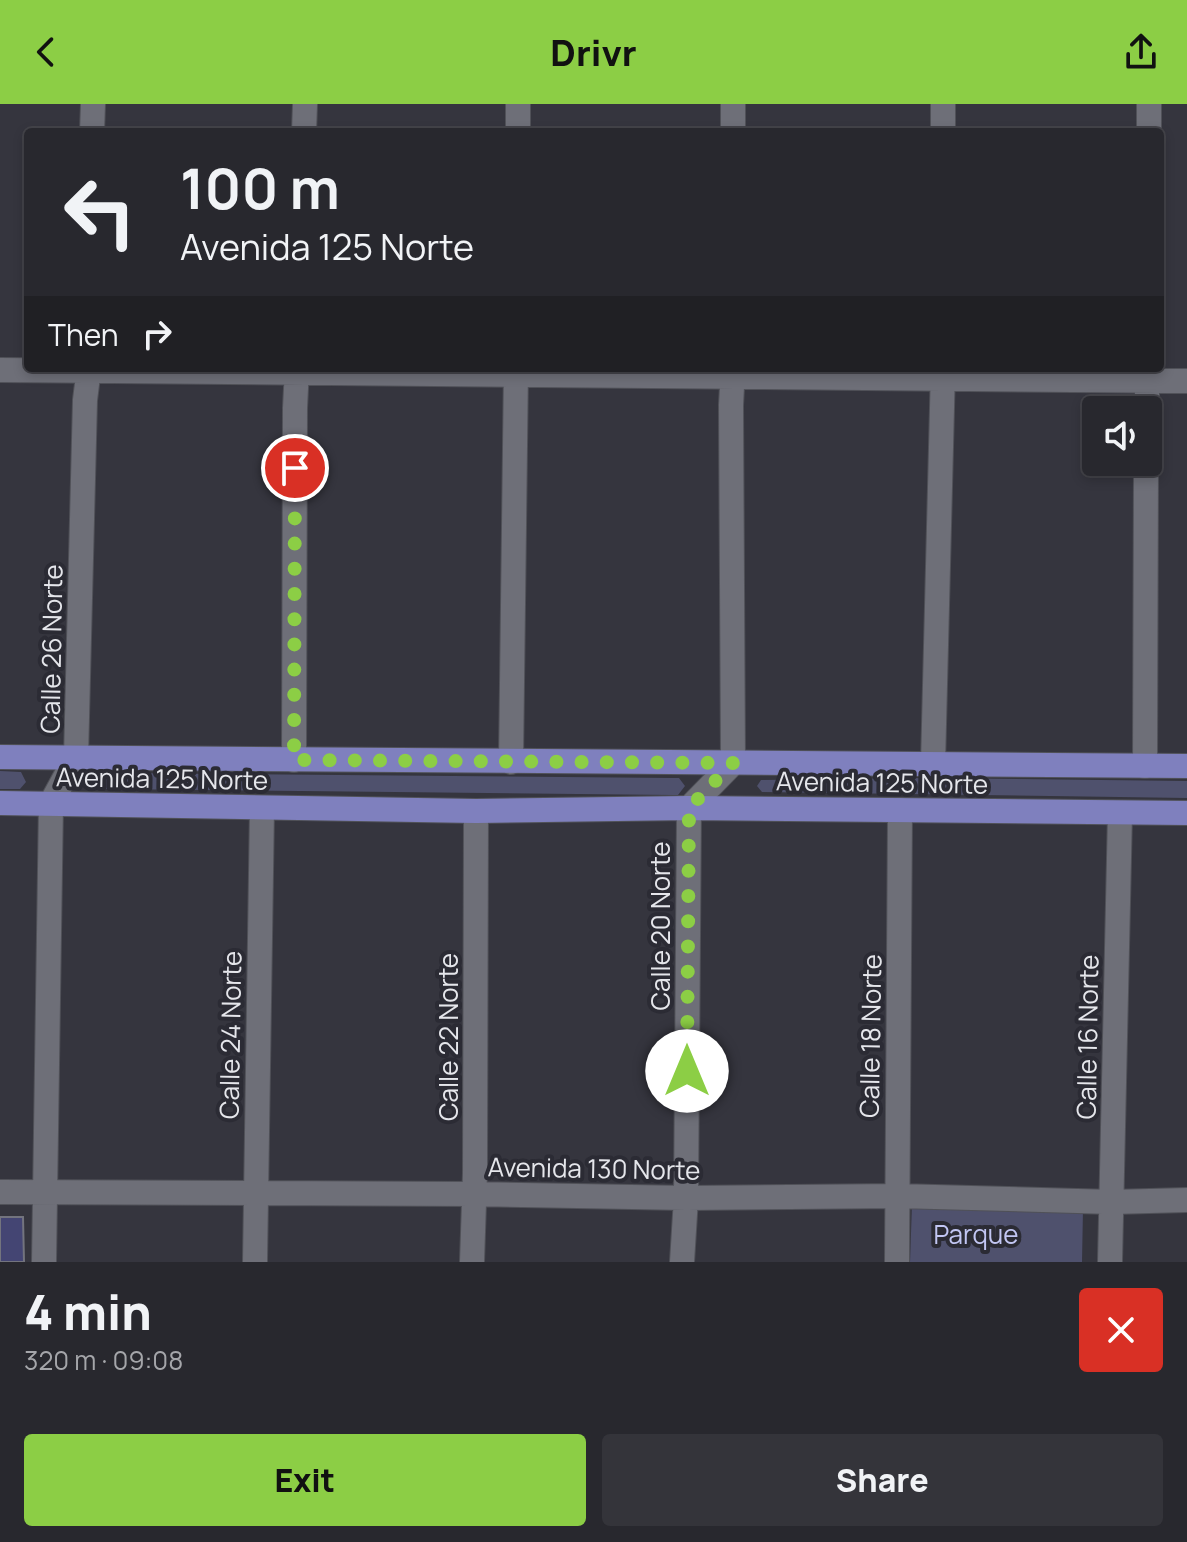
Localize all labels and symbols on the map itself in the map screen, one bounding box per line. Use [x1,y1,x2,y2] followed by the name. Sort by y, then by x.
[261,434,329,502] pin
[32,564,70,734] street label: Calle 26 Norte
[56,758,268,798] street label: Avenida 125 Norte
[776,762,988,802] street label: Avenida 125 Norte
[642,841,678,1011] street label: Calle 20 Norte
[211,951,249,1119] street label: Calle 24 Norte
[430,953,466,1121] street label: Calle 22 Norte
[851,954,889,1118] street label: Calle 18 Norte
[1068,954,1106,1120] street label: Calle 16 Norte
[645,1029,729,1113] position arrow
[487,1148,701,1188] street label: Avenida 130 Norte
[934,1216,1018,1252] park label: Parque

